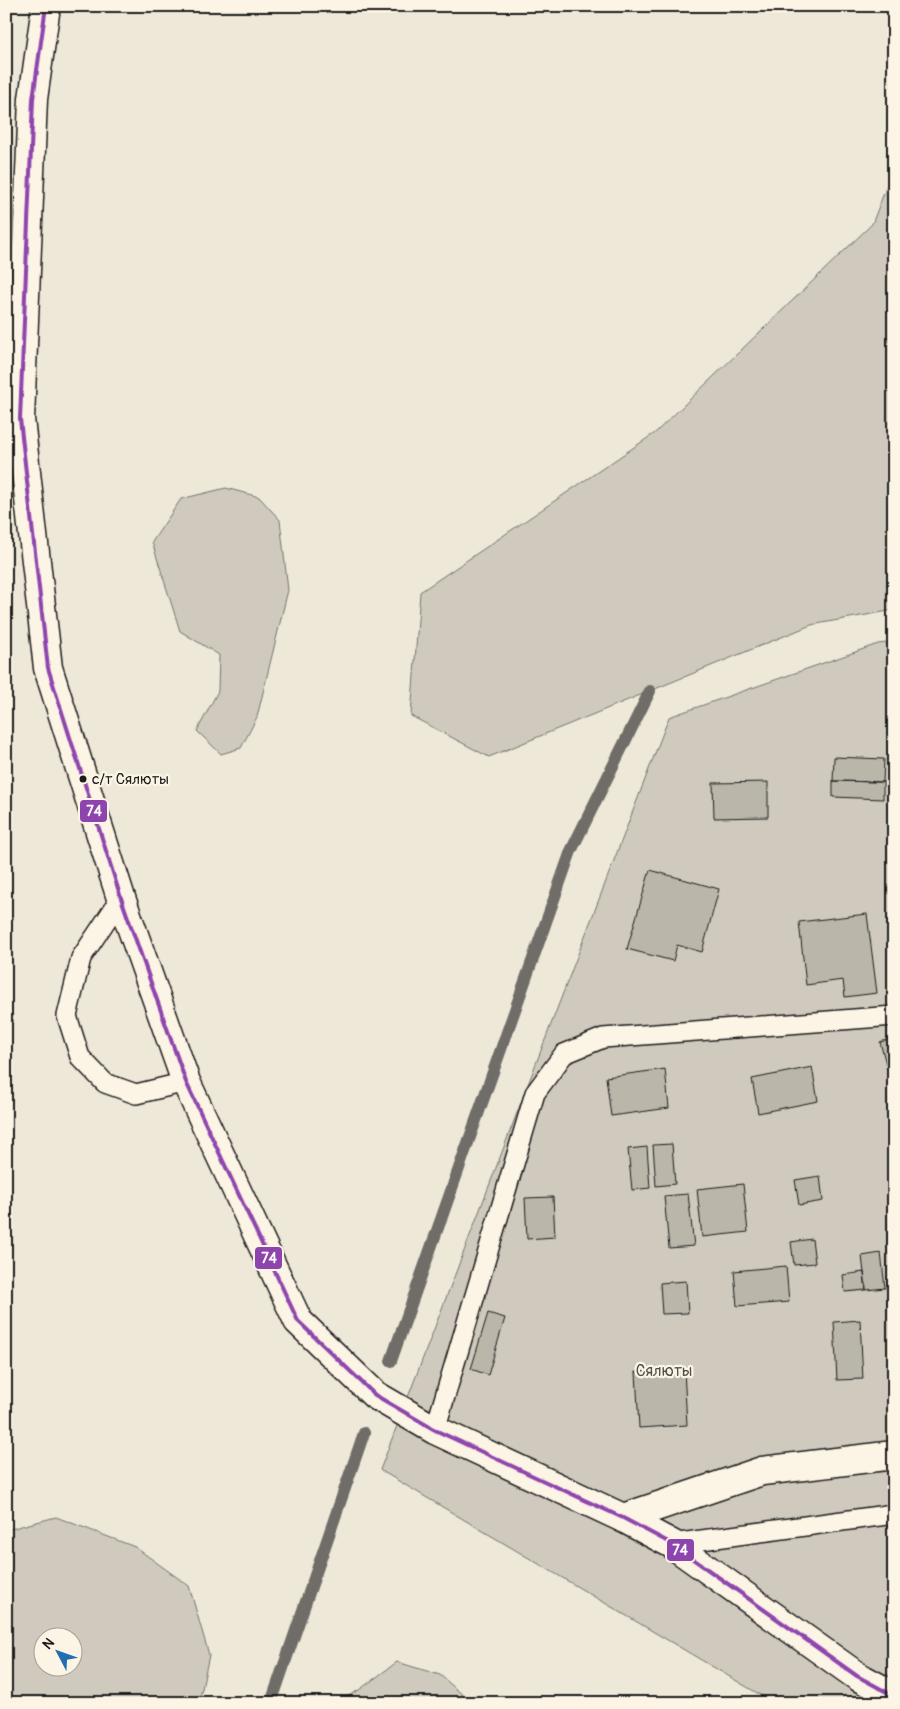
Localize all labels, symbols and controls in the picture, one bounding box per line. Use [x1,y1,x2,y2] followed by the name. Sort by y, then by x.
[92,770,169,789] place label: с/т Сялюты
[78,774,88,784] marker: с/т Сялюты
[79,799,108,823] line badge: 74
[86,803,103,820] text: 74
[254,1246,283,1270] line badge: 74
[261,1250,278,1267] text: 74
[636,1361,692,1381] park label: Сялюты
[666,1538,695,1562] line badge: 74
[672,1542,689,1559] text: 74
[32,1626,82,1676] north arrow
[39,1635,58,1653] text: N

